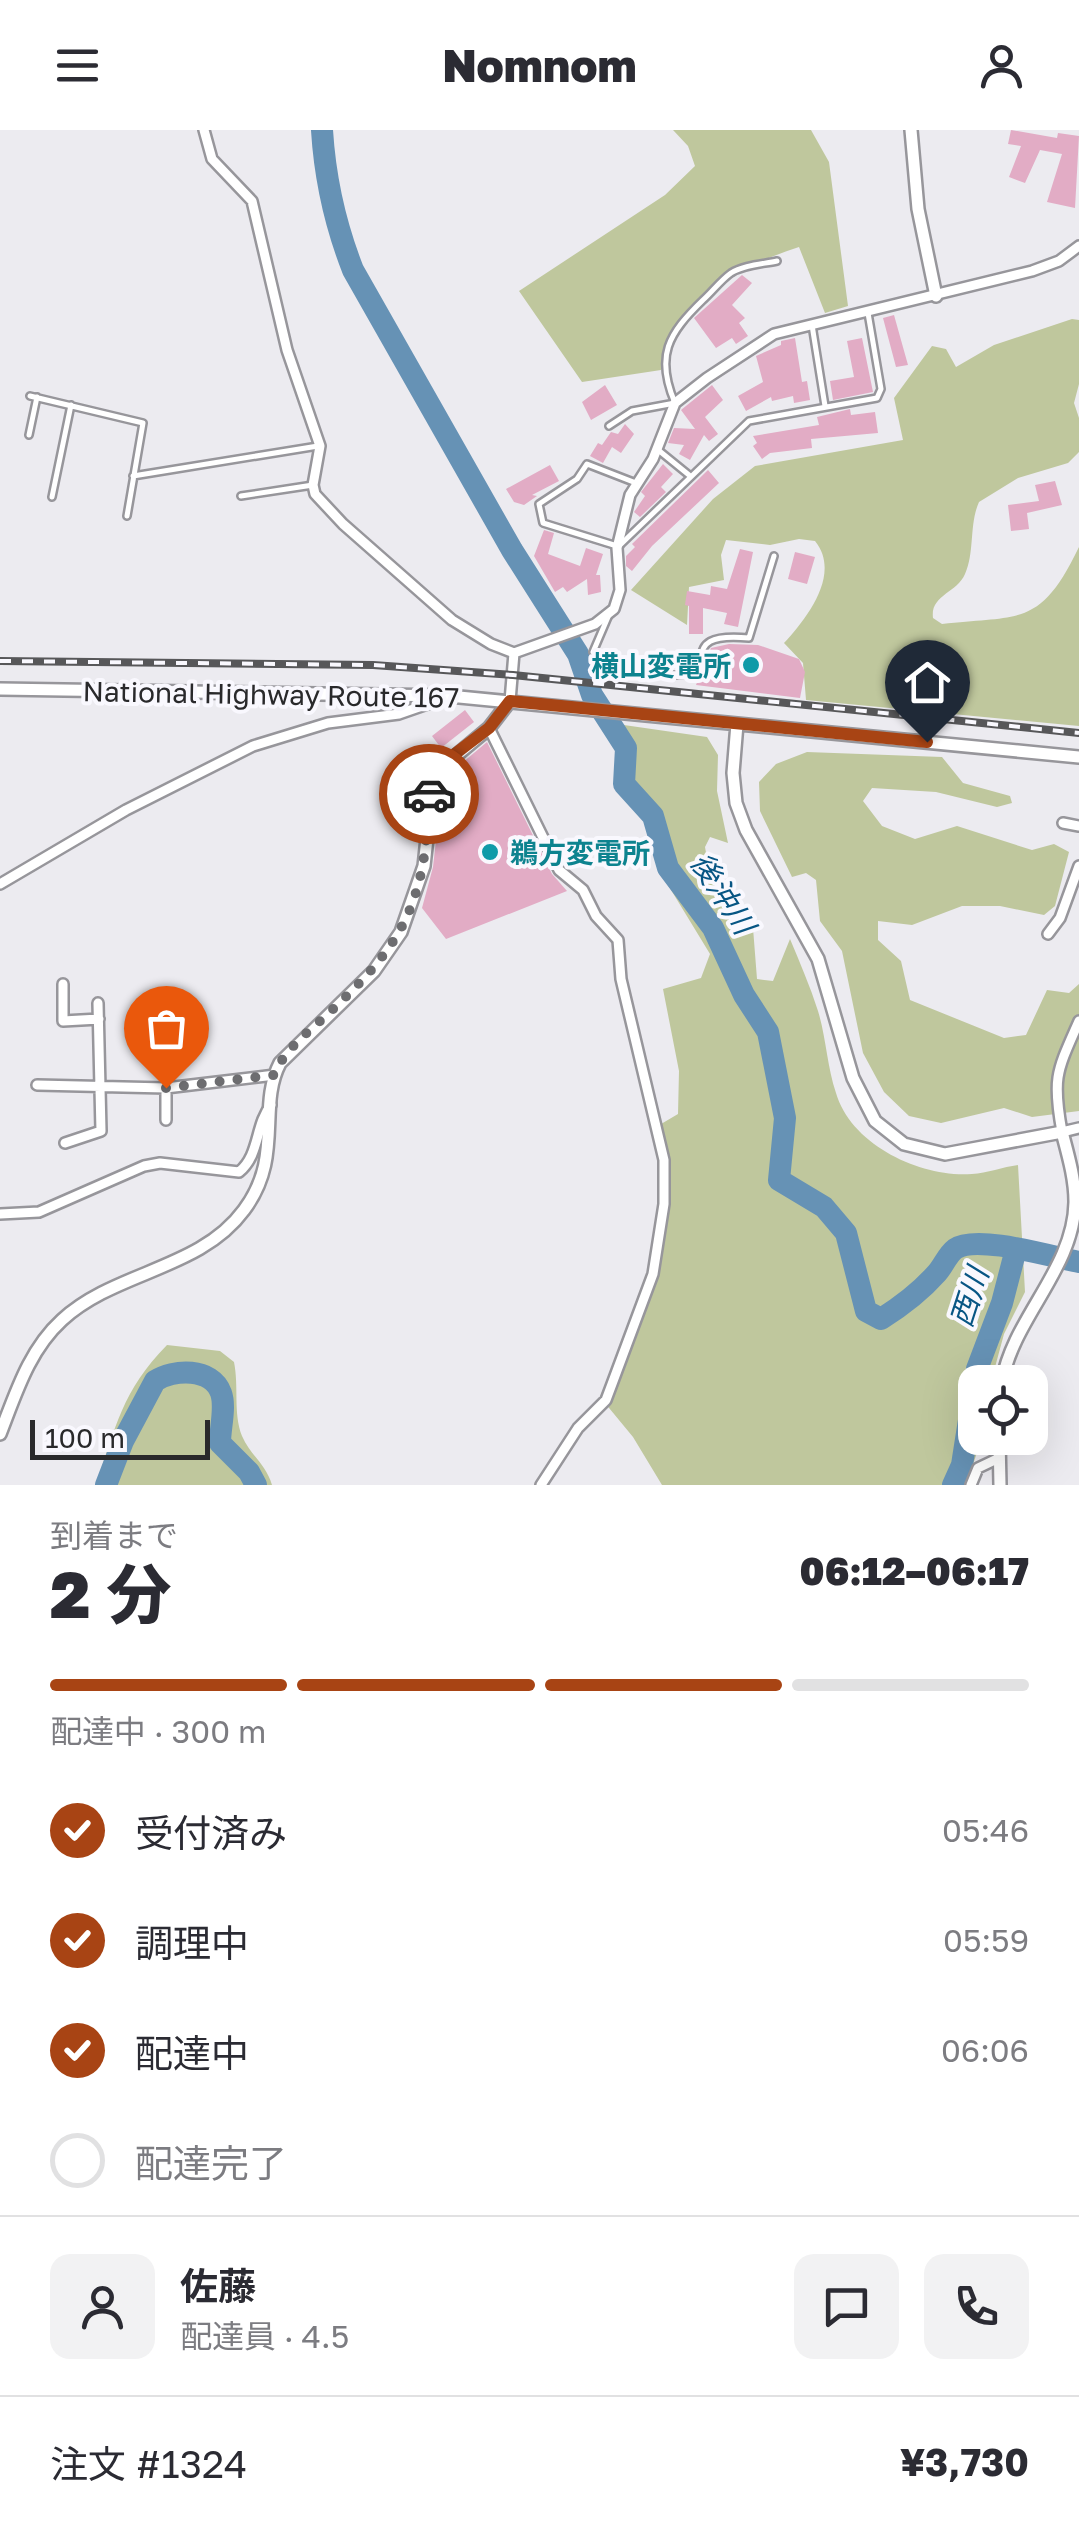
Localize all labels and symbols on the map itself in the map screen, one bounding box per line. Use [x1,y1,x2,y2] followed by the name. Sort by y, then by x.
[885,640,970,743] pin
[591,649,731,682] place label: 横山変電所
[740,654,762,676] marker: 横山変電所
[82,674,460,714] street label: National Highway Route 167
[379,744,479,844] courier
[510,836,650,869] place label: 鵜方変電所
[479,841,501,863] marker: 鵜方変電所
[683,845,764,943] water label: 後沖川
[124,986,209,1089] pin
[943,1260,996,1331] water label: 西川
[30,1415,210,1460] scale bar

